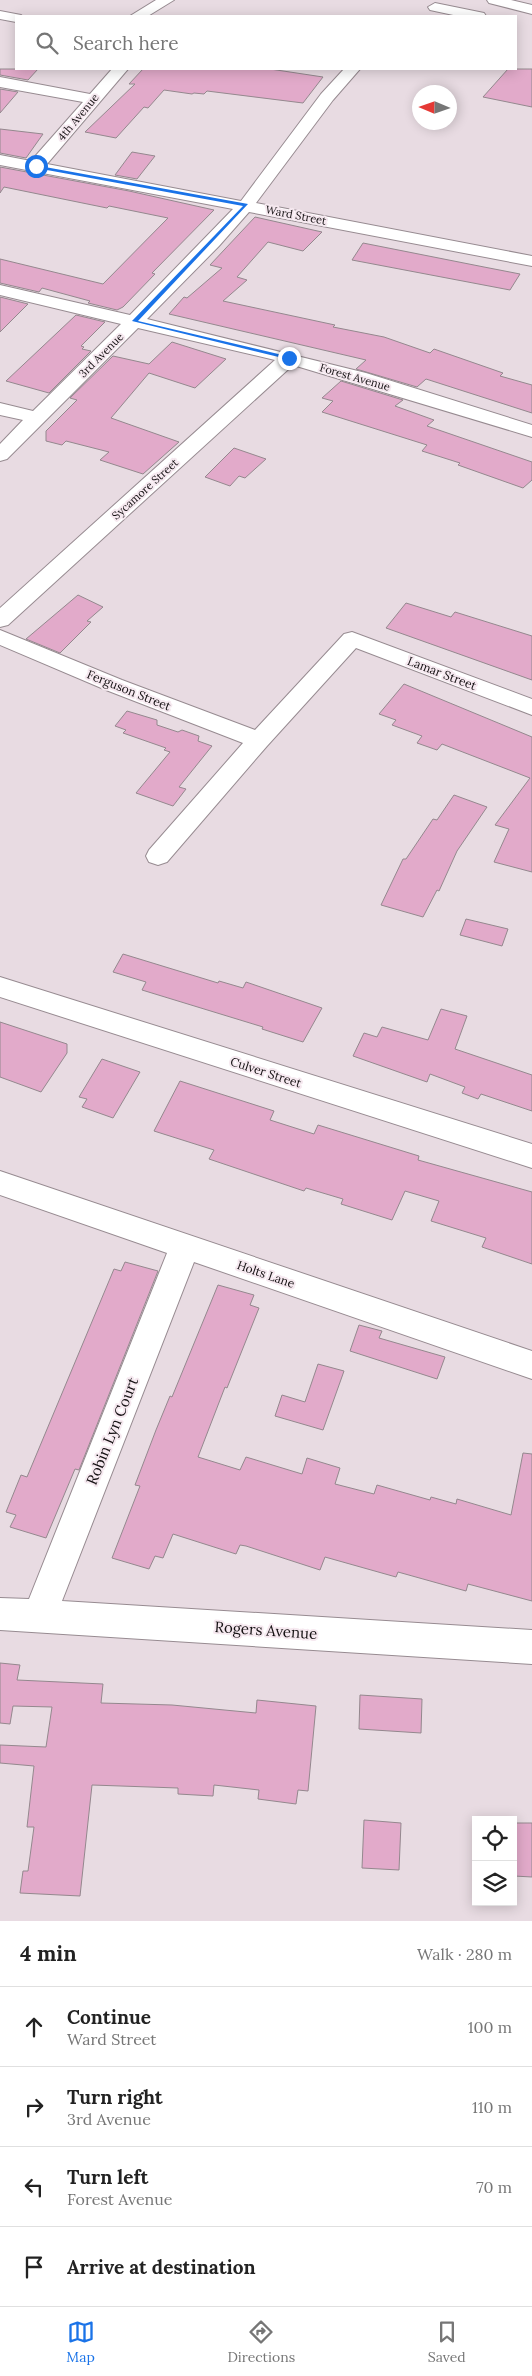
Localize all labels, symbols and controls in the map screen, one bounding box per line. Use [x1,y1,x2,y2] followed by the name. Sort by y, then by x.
[15,15,517,70] search box
[33,29,61,57] icon: search
[73,31,179,55] text: Search here
[412,85,457,130] north arrow
[54,91,102,143] street label: 4th Avenue
[25,155,48,178] route start
[264,202,328,228] street label: Ward Street
[76,330,126,380] street label: 3rd Avenue
[278,347,301,370] route end
[318,360,392,394] street label: Forest Avenue
[109,455,182,522] street label: Sycamore Street
[405,653,479,693] street label: Lamar Street
[85,666,173,714] street label: Ferguson Street
[229,1053,304,1091] street label: Culver Street
[235,1257,297,1291] street label: Holts Lane
[82,1374,142,1487] street label: Robin Lyn Court
[214,1617,318,1643] street label: Rogers Avenue
[472,1816,517,1906] map controls
[472,1816,517,1861] button: locate
[472,1861,517,1906] button: layers
[20,1940,77,1967] text: 4 min
[417,1944,512,1964] text: Walk · 280 m
[67,2005,151,2029] text: Continue
[20,2013,48,2041] icon: ahead
[468,2017,512,2037] text: 100 m
[67,2029,157,2049] text: Ward Street
[67,2085,163,2109] text: Turn right
[20,2093,48,2121] icon: right
[472,2097,512,2117] text: 110 m
[67,2109,151,2129] text: 3rd Avenue
[67,2165,148,2189] text: Turn left
[20,2173,48,2201] icon: left
[476,2177,512,2197] text: 70 m
[67,2189,173,2209] text: Forest Avenue
[20,2253,48,2281] icon: arrive
[67,2255,256,2279] text: Arrive at destination
[66,2318,95,2366] tab: Map
[227,2318,295,2366] tab: Directions
[428,2318,466,2366] tab: Saved

